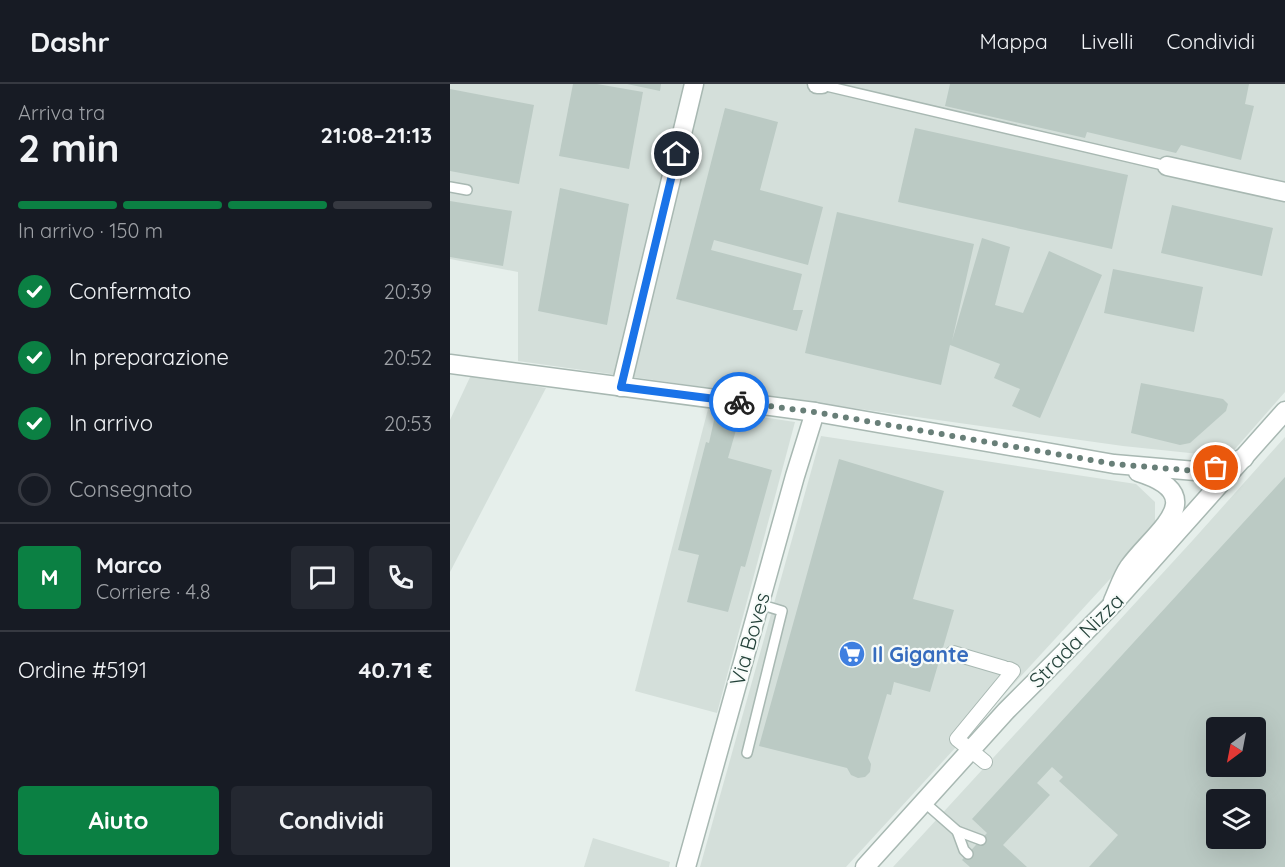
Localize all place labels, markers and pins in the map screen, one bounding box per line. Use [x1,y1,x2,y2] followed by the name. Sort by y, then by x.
[651,128,702,179] pin
[1190,442,1241,493] pin
[837,639,867,669] supermarket icon: Il Gigante
[872,641,969,667] place label: Il Gigante

